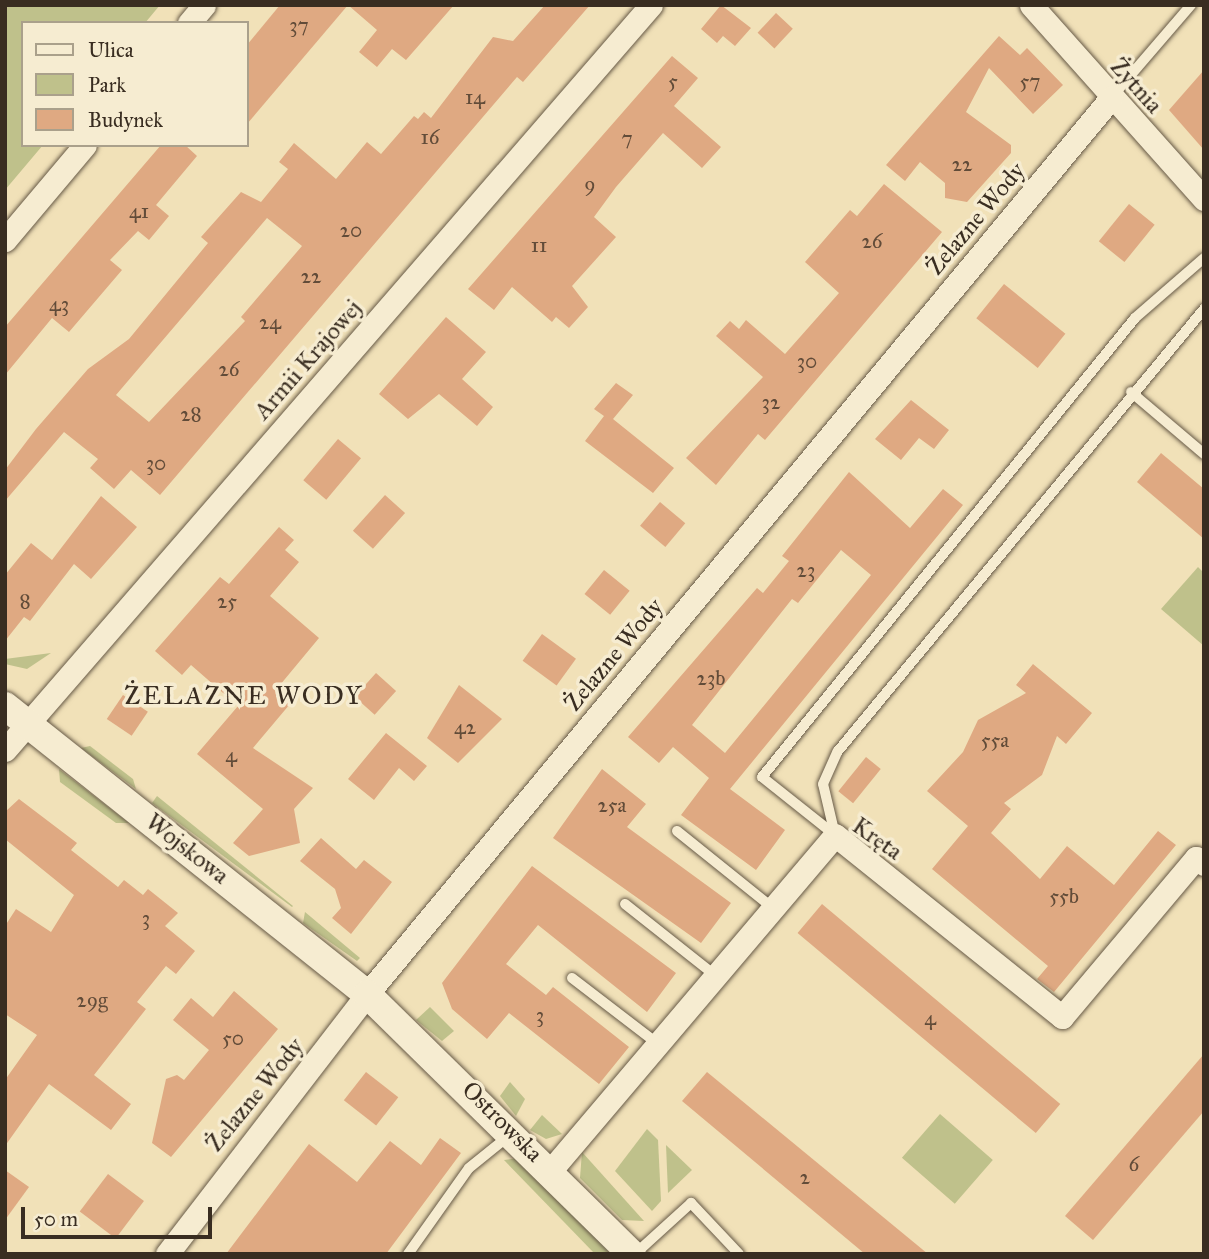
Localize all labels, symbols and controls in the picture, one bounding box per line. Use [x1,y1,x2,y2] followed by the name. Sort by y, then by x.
[289,12,309,38] house number: 37
[21,21,248,147] legend
[88,37,134,63] text: Ulica
[1104,53,1168,119] street label: Żytnia
[668,68,678,94] house number: 5
[1020,68,1040,94] house number: 57
[88,72,126,98] text: Park
[465,84,485,110] house number: 14
[88,107,163,133] text: Budynek
[420,124,440,150] house number: 16
[621,125,633,151] house number: 7
[952,151,972,177] house number: 22
[921,157,1031,281] street label: Żelazne Wody
[584,171,596,197] house number: 9
[129,198,149,224] house number: 41
[340,217,362,243] house number: 20
[861,228,883,254] house number: 26
[531,232,547,258] house number: 11
[301,263,321,289] house number: 22
[49,291,69,317] house number: 43
[248,294,368,426] street label: Armii Krajowej
[259,309,281,335] house number: 24
[797,348,817,374] house number: 30
[218,356,240,382] house number: 26
[762,389,780,415] house number: 32
[180,401,202,427] house number: 28
[146,450,166,476] house number: 30
[797,557,815,583] house number: 23
[19,588,31,614] house number: 8
[217,588,237,614] house number: 25
[559,593,669,717] street label: Żelazne Wody
[697,665,725,691] house number: 23b
[126,680,362,712] district label: ŻELAZNE WODY
[454,714,476,740] house number: 42
[981,727,1009,753] house number: 55a
[225,742,237,768] house number: 4
[598,792,626,818] house number: 25a
[140,808,234,890] street label: Wojskowa
[846,812,908,866] street label: Kręta
[1049,883,1079,909] house number: 55b
[142,905,150,931] house number: 3
[76,987,108,1013] house number: 29g
[536,1002,544,1028] house number: 3
[924,1005,936,1031] house number: 4
[222,1025,244,1051] house number: 50
[200,1032,310,1158] street label: Żelazne Wody
[456,1076,548,1168] street label: Ostrowska
[1129,1151,1139,1177] house number: 6
[800,1164,810,1190] house number: 2
[24,1192,215,1236] scale bar
[34,1206,78,1232] text: 50 m

